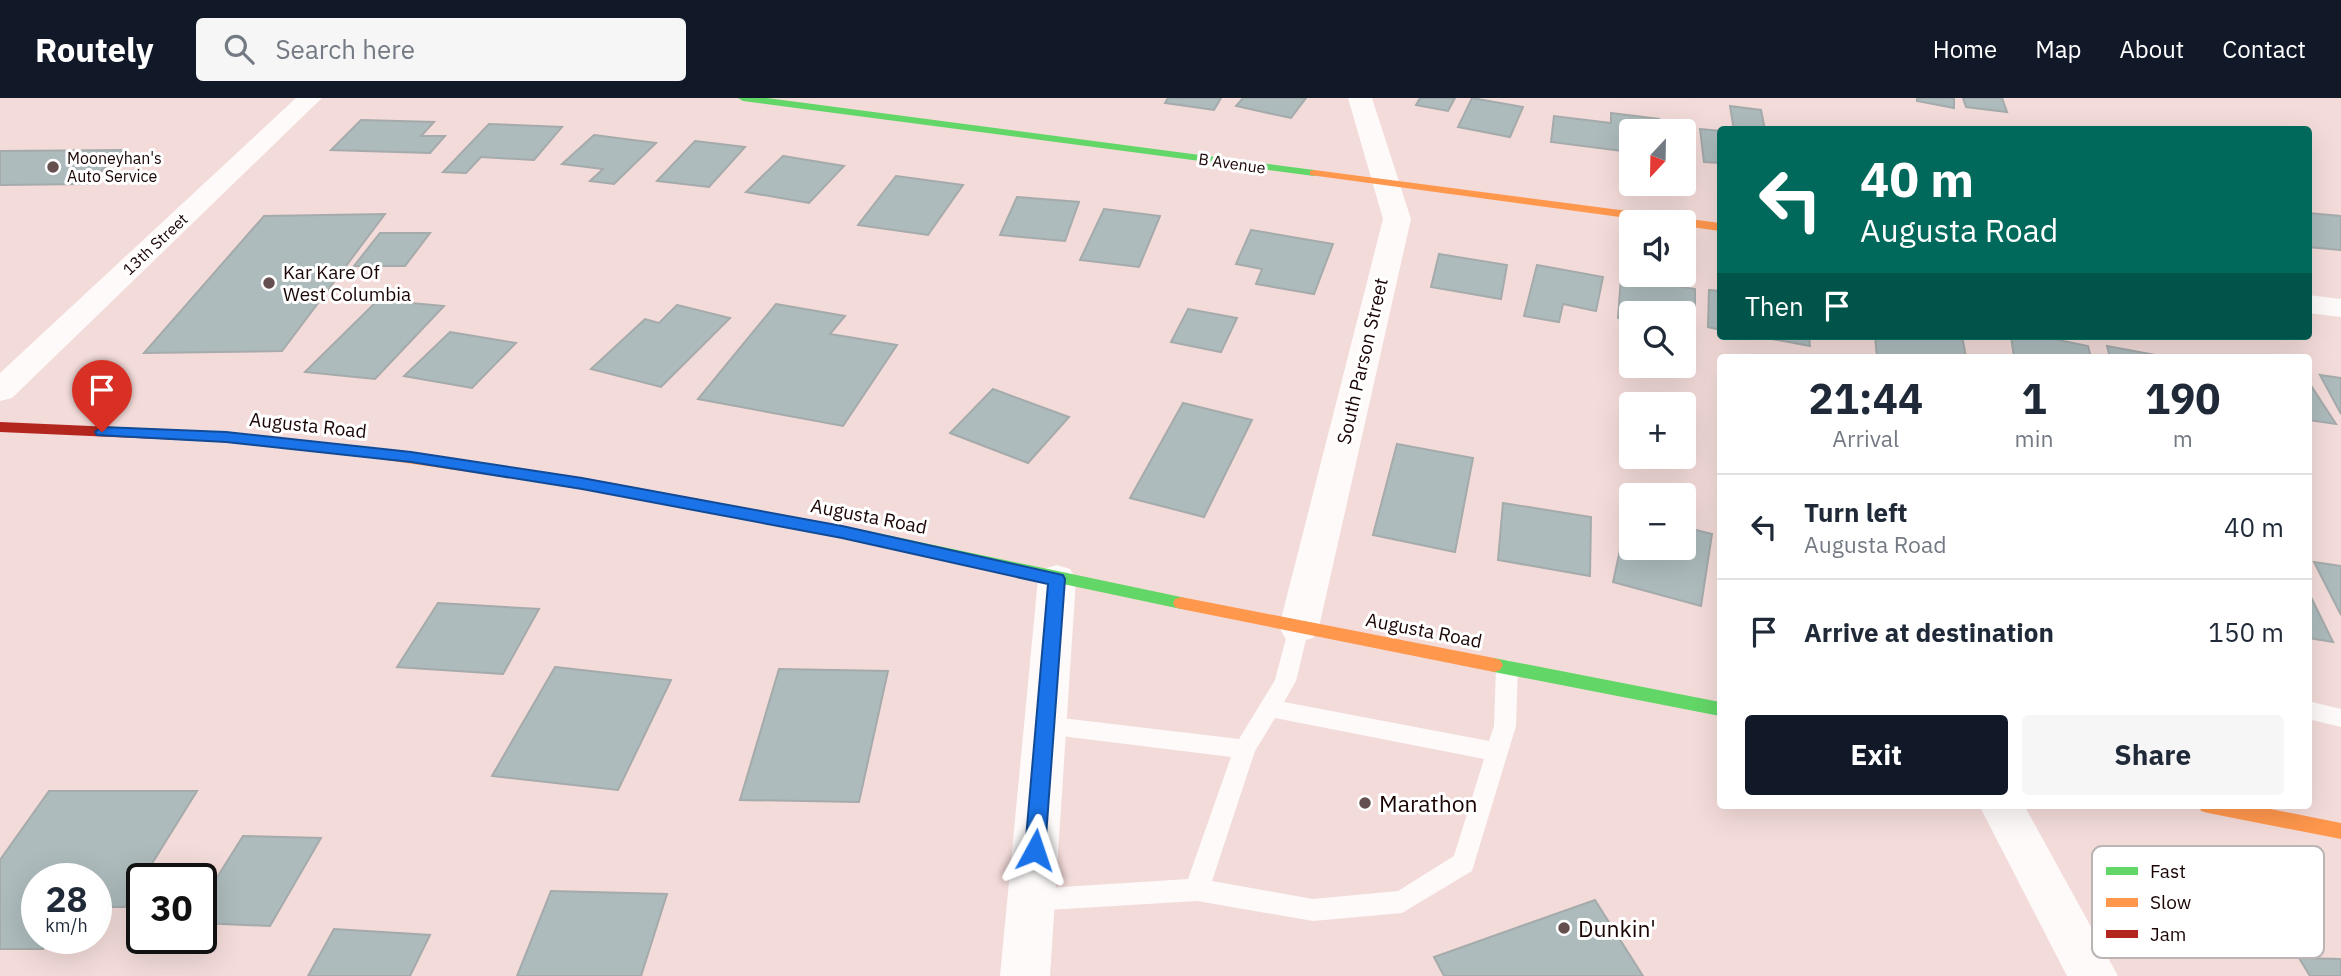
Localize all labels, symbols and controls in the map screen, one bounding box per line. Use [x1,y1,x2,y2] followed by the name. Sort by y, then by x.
[196,18,686,81] search box
[35,28,154,71] text: Routely
[220,30,258,68] icon: search
[276,32,415,66] text: Search here
[1933,33,1997,65] text: Home
[2035,33,2081,65] text: Map
[2119,33,2184,65] text: About
[2222,33,2306,65] text: Contact
[1619,119,1696,196] north arrow
[1619,119,1696,560] map controls
[1860,147,1974,210] text: 40 m
[67,148,162,186] place label: Mooneyhan's Auto Service
[1197,148,1267,178] street label: B Avenue
[1745,154,1836,245] icon: left
[45,159,61,175] marker: Mooneyhan's Auto Service
[118,209,192,279] street label: 13th Street
[1860,209,2058,251] text: Augusta Road
[1619,210,1696,287] button: sound
[283,260,411,306] place label: Kar Kare Of West Columbia
[261,275,277,291] marker: Kar Kare Of West Columbia
[1331,275,1393,447] street label: South Parson Street
[1818,287,1856,325] icon: arrive
[1745,289,1804,323] text: Then
[1619,301,1696,378] button: search
[72,360,132,432] pin
[83,371,121,409] icon: arrive
[1808,371,1923,426] text: 21:44
[2021,371,2047,426] text: 1
[2145,371,2221,426] text: 190
[1619,392,1696,469] button: +
[248,407,368,443] street label: Augusta Road
[1832,423,1899,453] text: Arrival
[2015,423,2053,453] text: min
[2173,423,2193,453] text: m
[1619,483,1696,560] button: −
[809,493,929,539] street label: Augusta Road
[1804,495,1907,529] text: Turn left
[1745,508,1783,546] icon: left
[2224,510,2284,544] text: 40 m
[1804,529,1947,559] text: Augusta Road
[1364,607,1484,653] street label: Augusta Road
[1745,613,1783,651] icon: arrive
[1804,615,2054,649] text: Arrive at destination
[2208,615,2284,649] text: 150 m
[1745,715,2008,795] button: Exit
[2022,715,2284,795] button: Share
[1379,788,1478,818] place label: Marathon
[1357,795,1373,811] marker: Marathon
[998,813,1072,887] position arrow
[2092,846,2324,958] legend
[2150,859,2186,883] text: Fast
[126,863,217,954] speed limit sign: 30
[45,876,88,922] text: 28
[2150,890,2191,914] text: Slow
[1578,913,1656,943] place label: Dunkin'
[45,914,88,937] text: km/h
[1556,920,1572,936] marker: Dunkin'
[2150,922,2186,946] text: Jam

